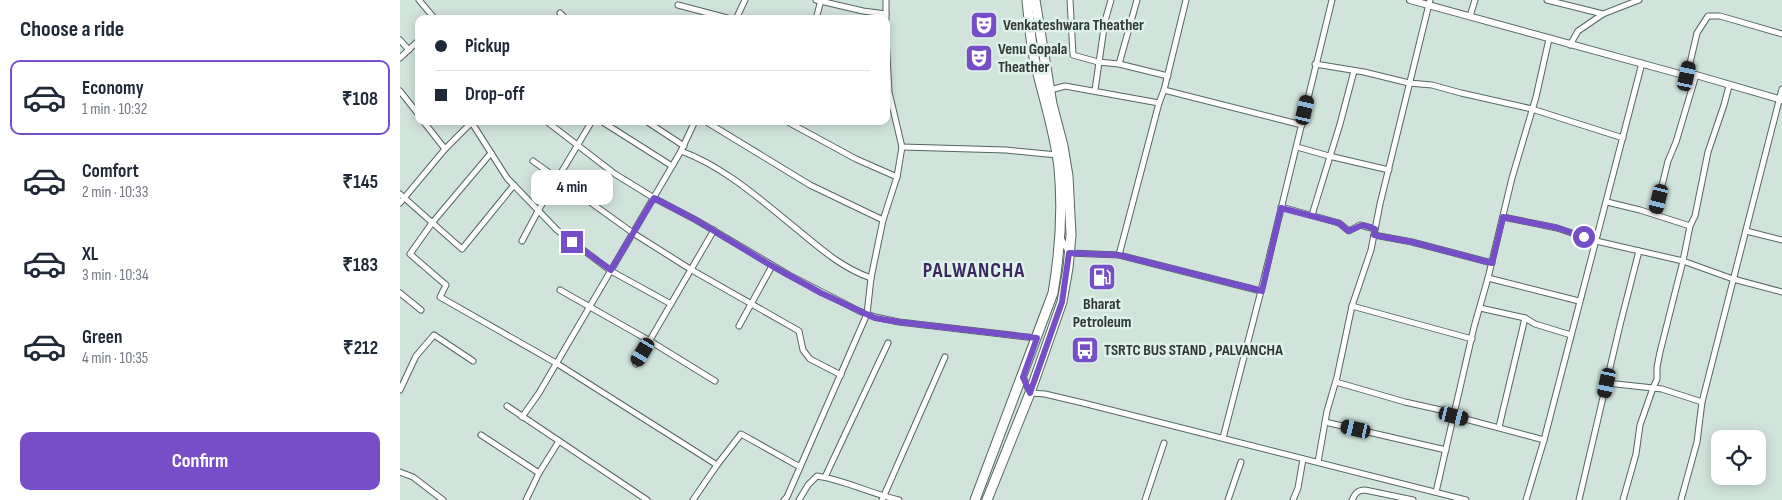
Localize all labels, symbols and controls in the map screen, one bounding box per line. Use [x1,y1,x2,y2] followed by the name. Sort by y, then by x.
[969,10,999,40] theatre icon: Venkateshwara Theather
[20,16,124,43] text: Choose a ride
[1003,16,1144,35] place label: Venkateshwara Theather
[465,35,510,58] text: Pickup
[998,40,1067,77] place label: Venu Gopala Theather
[964,43,994,73] theatre icon: Venu Gopala Theather
[1676,60,1697,92] car
[22,75,67,120] icon: car
[82,77,144,100] text: Economy
[465,83,525,106] text: Drop-off
[342,88,378,111] text: ₹108
[1294,94,1315,126] car
[82,100,147,119] text: 1 min · 10:32
[22,158,67,203] icon: car
[82,160,139,183] text: Comfort
[531,170,613,204] callout: 4 min
[342,171,378,194] text: ₹145
[557,178,587,197] text: 4 min
[82,183,149,202] text: 2 min · 10:33
[1648,183,1669,215] car
[1573,226,1595,248] route start
[561,231,583,253] route end
[22,241,67,286] icon: car
[82,243,98,266] text: XL
[342,254,378,277] text: ₹183
[923,258,1025,283] district label: PALWANCHA
[1087,262,1117,292] fuel station icon: Bharat Petroleum
[82,266,149,285] text: 3 min · 10:34
[1073,295,1131,332] place label: Bharat Petroleum
[22,324,67,369] icon: car
[82,326,122,349] text: Green
[628,335,657,369] car
[1070,335,1100,365] bus stop icon: TSRTC BUS STAND , PALVANCHA
[343,337,378,360] text: ₹212
[1104,341,1283,360] place label: TSRTC BUS STAND , PALVANCHA
[82,349,148,368] text: 4 min · 10:35
[1596,367,1617,399] car
[1437,405,1470,427] car
[1339,418,1372,440] car
[1711,430,1766,485] map controls
[1711,430,1766,485] button: locate
[20,432,380,490] button: Confirm

